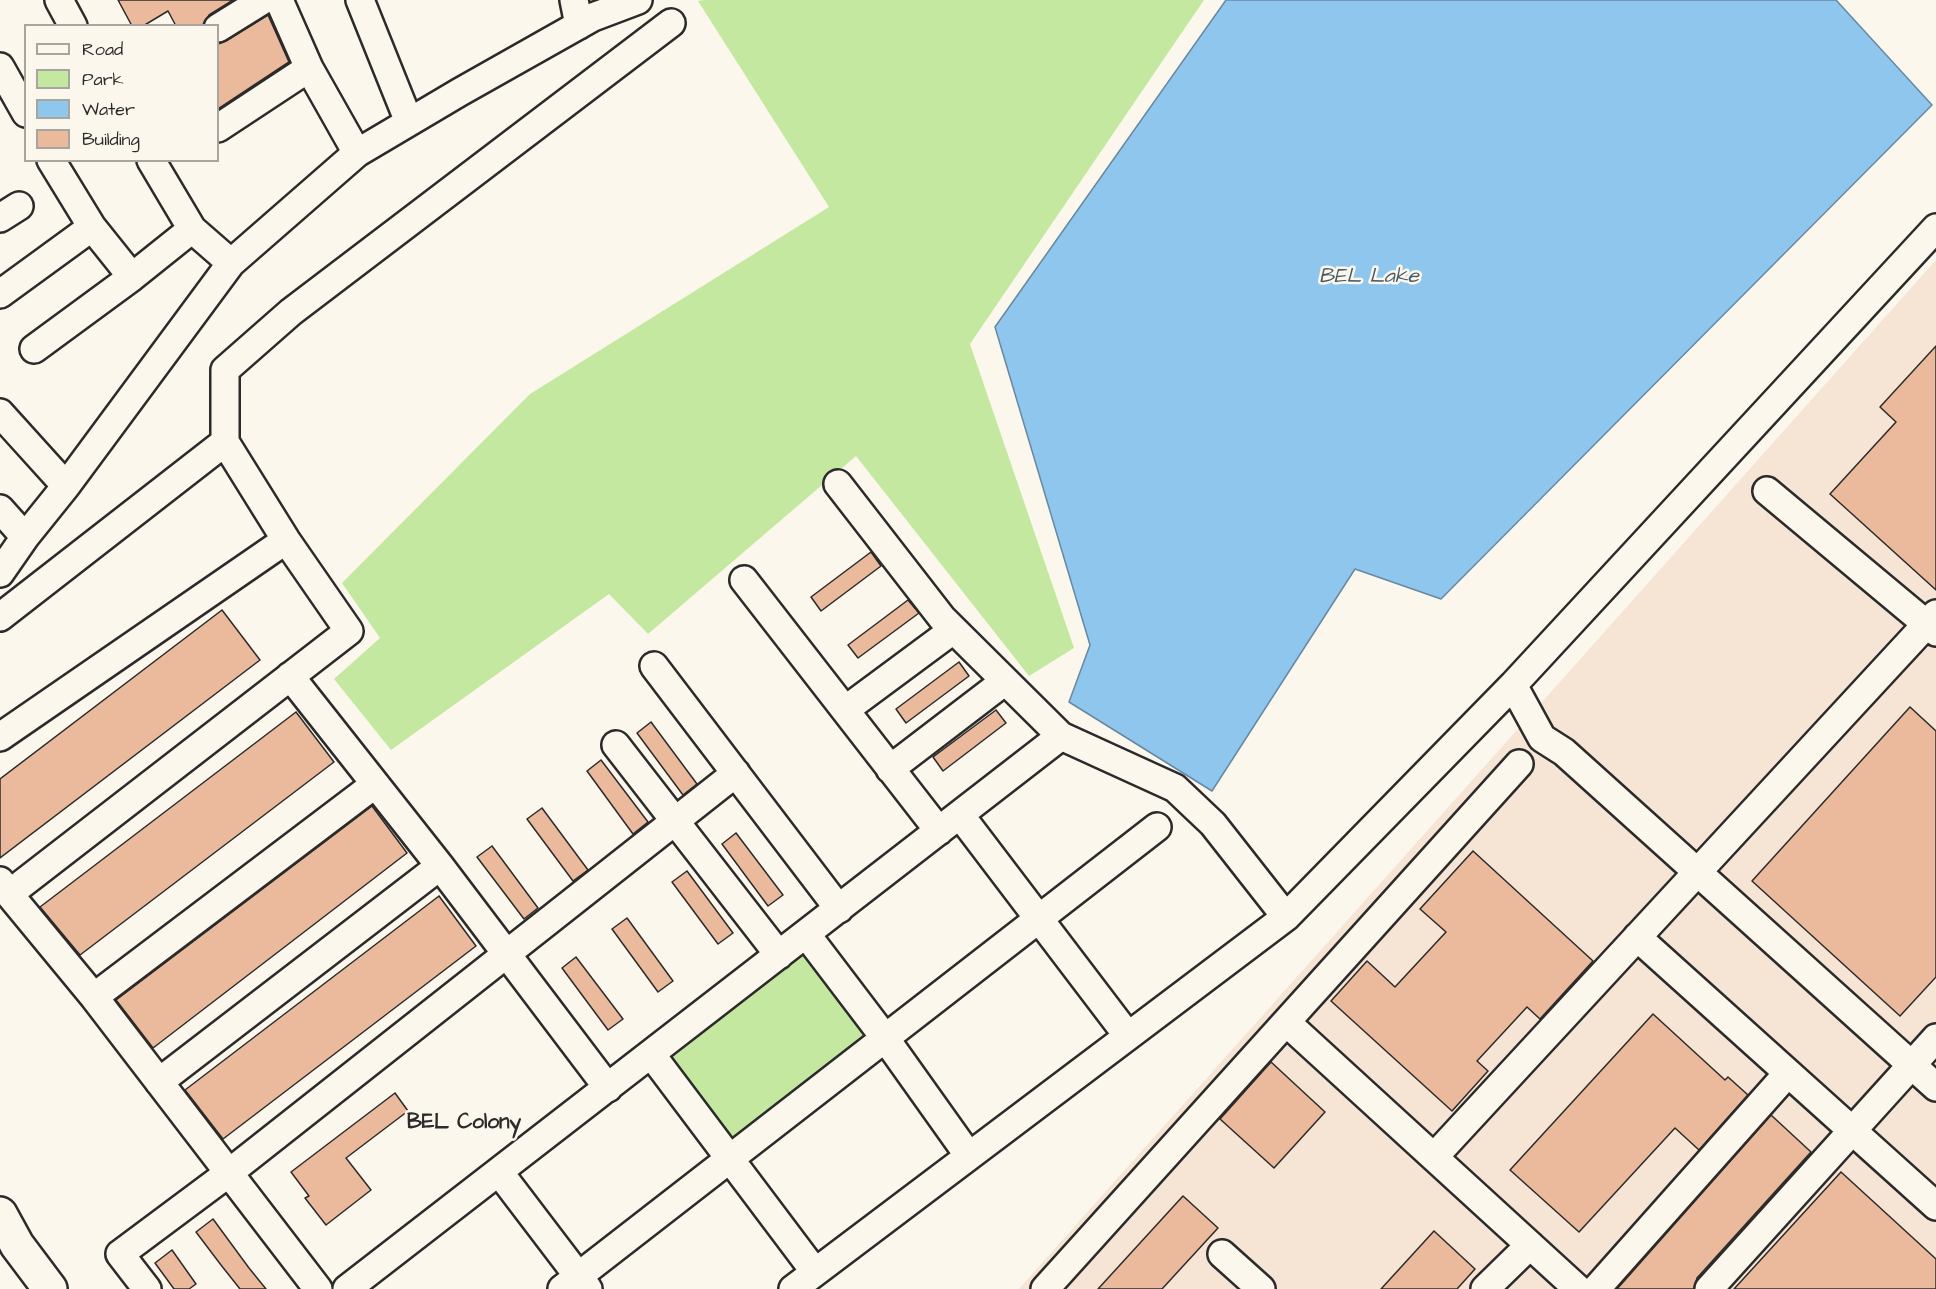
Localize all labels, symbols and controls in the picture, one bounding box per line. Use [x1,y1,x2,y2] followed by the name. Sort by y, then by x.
[24,24,219,162] legend
[82,37,123,62] text: Road
[82,67,124,92] text: Park
[82,97,135,122] text: Water
[82,127,140,152] text: Building
[1319,265,1419,291] water label: BEL Lake
[407,1111,521,1137] district label: BEL Colony

